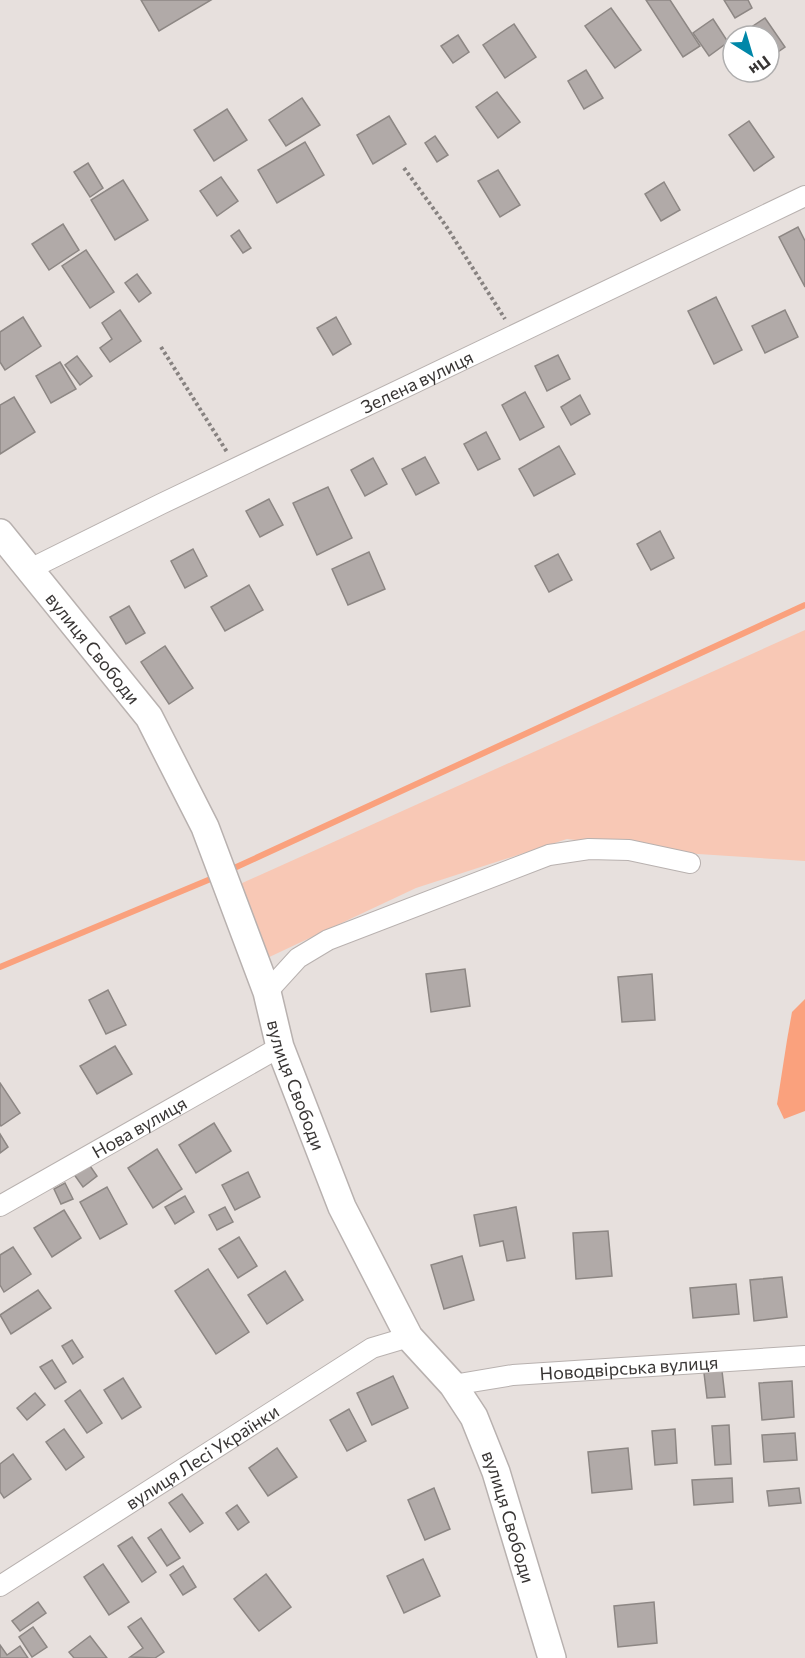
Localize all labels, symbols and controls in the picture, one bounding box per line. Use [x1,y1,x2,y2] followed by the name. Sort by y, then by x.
[721,24,781,84] north arrow
[746,52,775,80] text: Пн
[357,345,477,418] street label: Зелена вулиця
[41,588,145,708] street label: вулиця Свободи
[263,1018,330,1153] street label: вулиця Свободи
[88,1091,190,1163] street label: Нова вулиця
[539,1351,719,1384] street label: Новодвірська вулиця
[121,1399,283,1514] street label: вулиця Лесі Українки
[478,1447,540,1586] street label: вулиця Свободи

